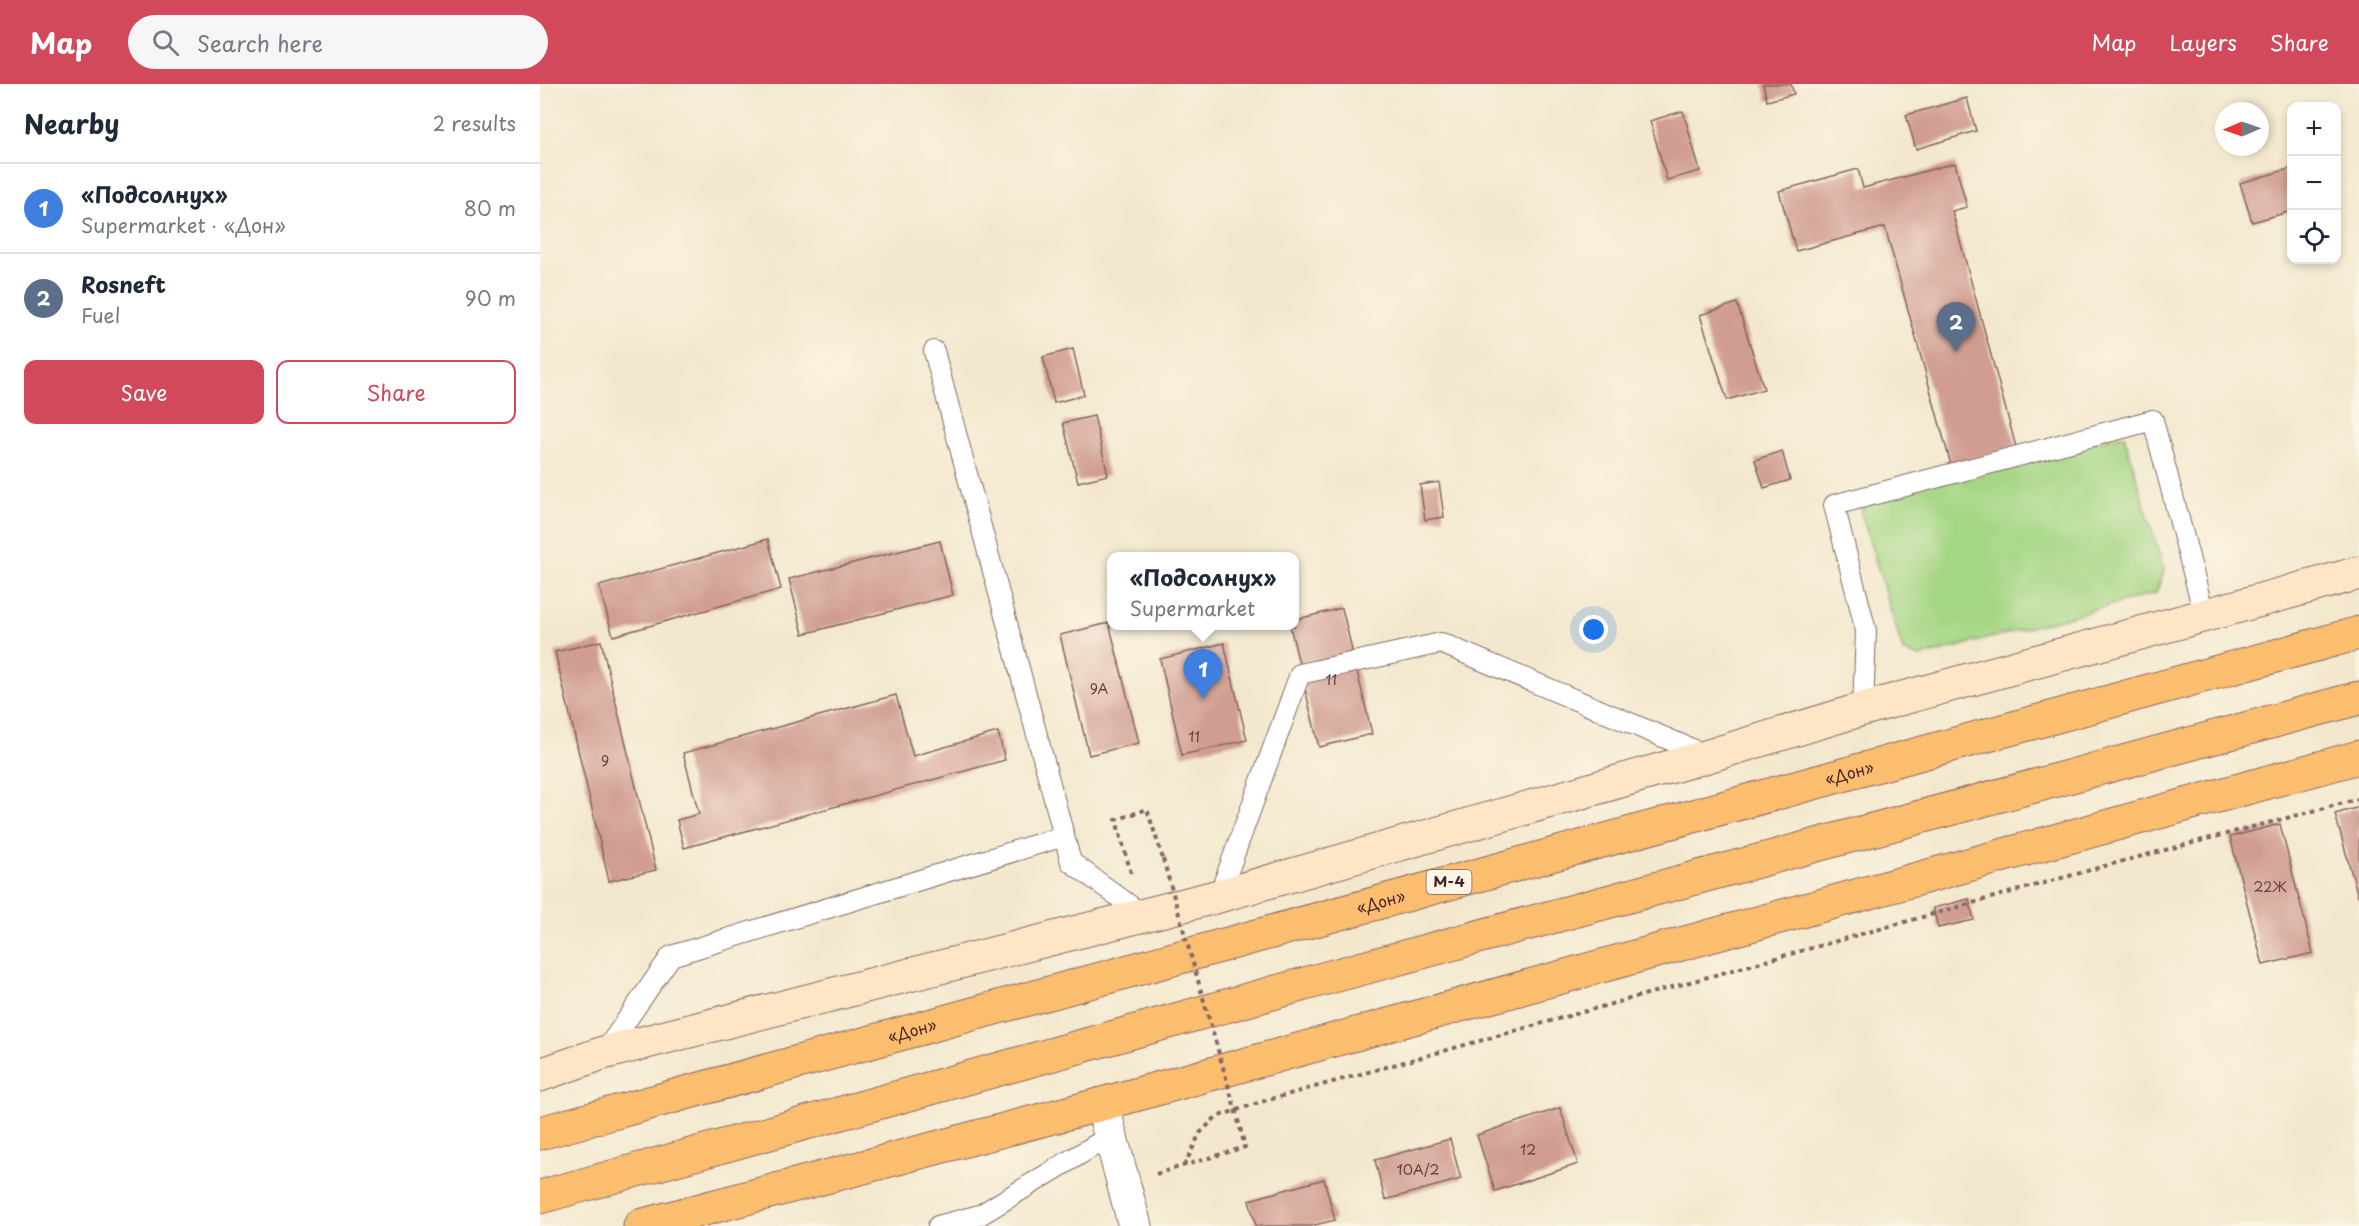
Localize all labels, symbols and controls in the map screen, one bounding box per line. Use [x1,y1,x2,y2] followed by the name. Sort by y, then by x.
[128,15,548,69] search box
[30,21,92,64] text: Map
[149,26,182,59] icon: search
[197,26,323,59] text: Search here
[2092,26,2136,58] text: Map
[2169,26,2237,58] text: Layers
[2270,26,2329,58] text: Share
[2215,102,2269,156] north arrow
[2287,102,2341,264] map controls
[2287,102,2341,156] button: +
[24,104,119,143] text: Nearby
[433,108,516,138] text: 2 results
[2287,156,2341,210] button: −
[81,177,228,210] text: «Подсолнух»
[39,193,48,223] text: 1
[464,193,516,223] text: 80 m
[81,210,286,240] text: Supermarket · «Дон»
[2287,210,2341,264] button: locate
[81,267,166,300] text: Rosneft
[36,283,51,313] text: 2
[465,283,516,313] text: 90 m
[81,300,120,330] text: Fuel
[1936,302,1976,352] pin: 2
[24,360,264,424] button: Save
[276,360,516,424] button: Share
[1107,552,1299,630] popup
[1130,560,1276,593] text: «Подсолнух»
[1130,593,1255,623] text: Supermarket
[1579,615,1608,644] your location
[1184,650,1222,699] pin: 1
[1325,669,1337,690] house number: 11
[1090,678,1109,699] house number: 9А
[1188,726,1200,747] house number: 11
[601,750,609,771] house number: 9
[1822,754,1876,790] street label: «Дон»
[1426,870,1472,894] road number: М-4
[2254,876,2286,897] house number: 22Ж
[1353,883,1408,919] street label: «Дон»
[885,1012,939,1048] street label: «Дон»
[1520,1139,1536,1160] house number: 12
[1397,1159,1440,1180] house number: 10А/2

